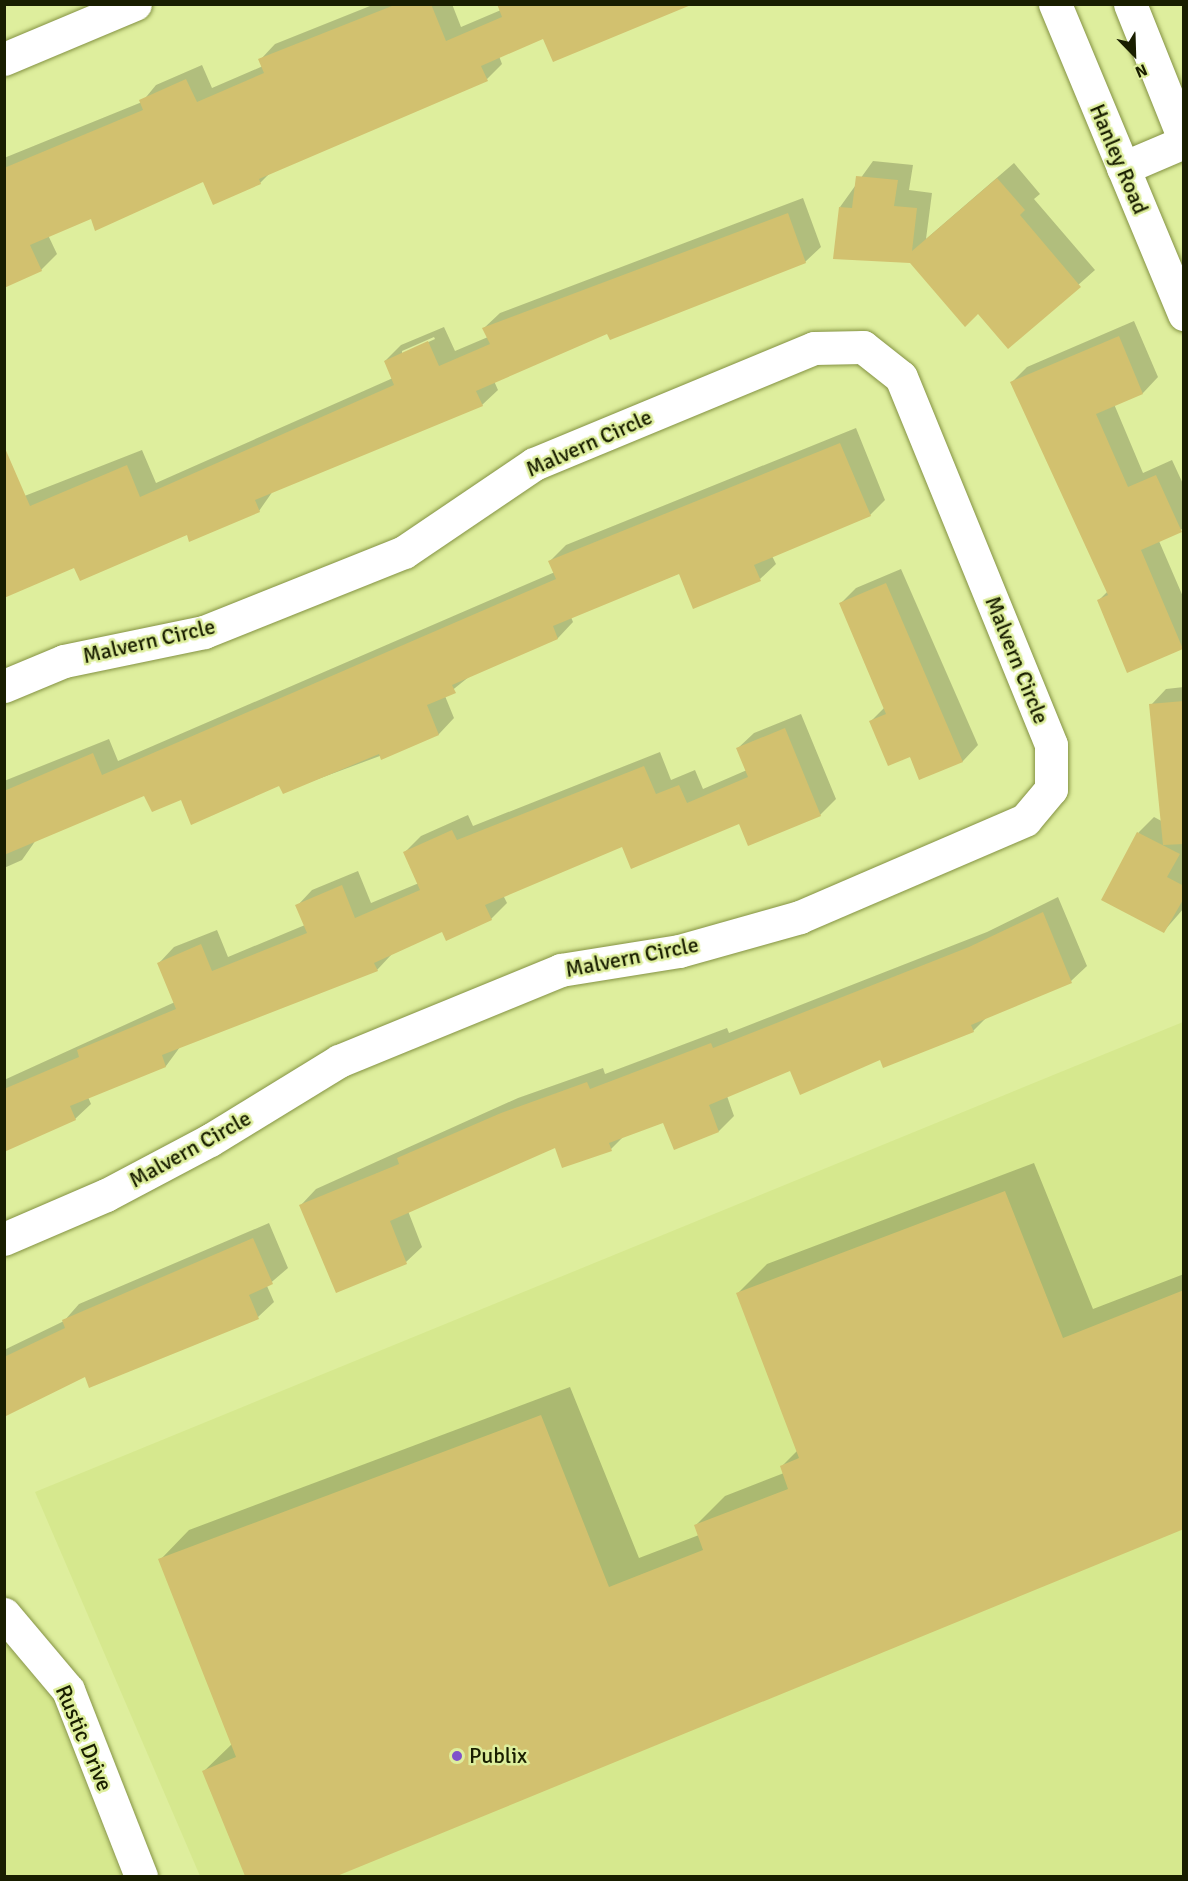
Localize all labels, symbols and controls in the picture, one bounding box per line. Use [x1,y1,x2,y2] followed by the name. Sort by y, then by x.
[1104,24,1164,84] north arrow
[1132,59,1150,82] text: N
[1084,100,1154,218] street label: Hanley Road
[522,403,656,483] street label: Malvern Circle
[979,592,1055,728] street label: Malvern Circle
[80,613,218,669] street label: Malvern Circle
[563,931,701,983] street label: Malvern Circle
[124,1105,256,1193] street label: Malvern Circle
[50,1681,118,1795] street label: Rustic Drive
[469,1743,527,1769] place label: Publix
[450,1749,464,1763] marker: Publix

